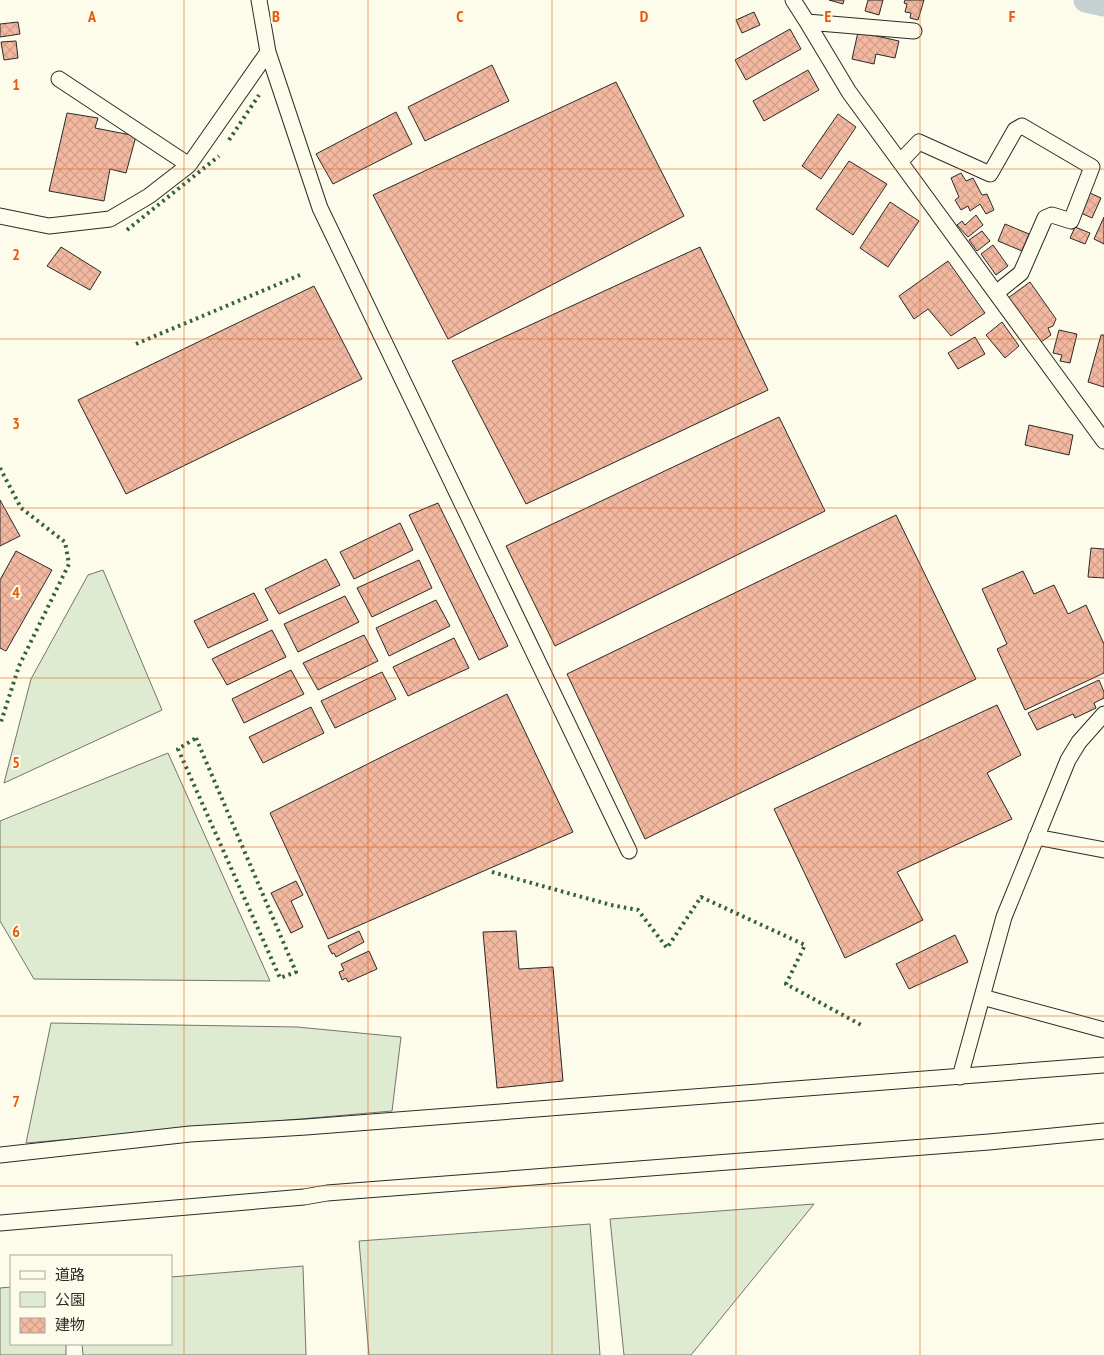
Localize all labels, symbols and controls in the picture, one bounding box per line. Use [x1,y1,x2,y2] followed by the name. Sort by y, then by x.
[87,6,97,26] text: A
[272,6,280,26] text: B
[456,6,464,26] text: C
[640,6,649,26] text: D
[825,6,832,26] text: E
[1009,6,1016,26] text: F
[12,74,20,94] text: 1
[12,244,20,264] text: 2
[12,413,20,433] text: 3
[12,582,20,602] text: 4
[12,752,20,772] text: 5
[12,921,20,941] text: 6
[12,1091,20,1111] text: 7
[10,1255,172,1345] legend
[55,1265,85,1284] text: 道路
[55,1290,85,1309] text: 公園
[55,1315,85,1334] text: 建物

